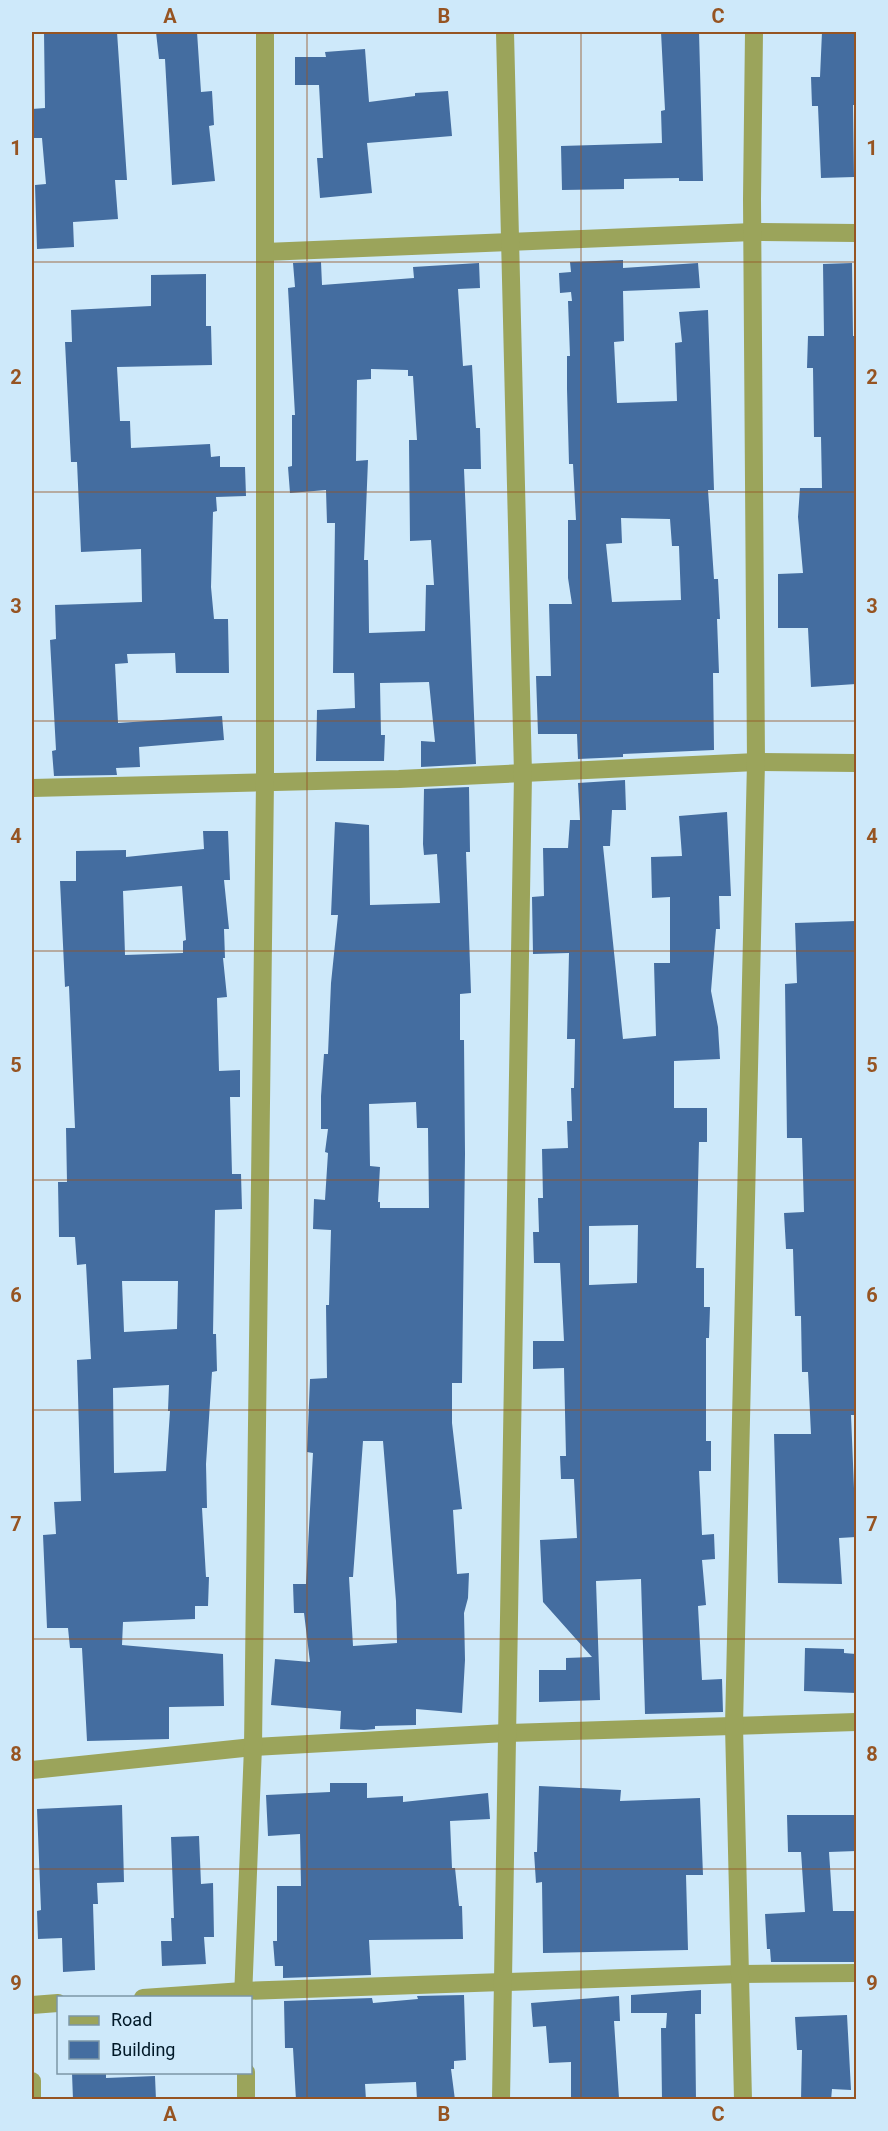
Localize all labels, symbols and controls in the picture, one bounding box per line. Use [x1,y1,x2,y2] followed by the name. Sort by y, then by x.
[163,4,177,28] text: A
[438,4,450,28] text: B
[711,4,725,28] text: C
[10,136,22,160] text: 1
[866,136,878,160] text: 1
[10,365,22,389] text: 2
[866,365,878,389] text: 2
[10,594,22,618] text: 3
[866,594,878,618] text: 3
[10,824,22,848] text: 4
[866,824,878,848] text: 4
[10,1053,22,1077] text: 5
[866,1053,878,1077] text: 5
[10,1283,22,1307] text: 6
[866,1283,878,1307] text: 6
[10,1512,22,1536] text: 7
[866,1512,878,1536] text: 7
[10,1742,22,1766] text: 8
[866,1742,878,1766] text: 8
[10,1971,22,1995] text: 9
[866,1971,878,1995] text: 9
[57,1996,252,2074] legend
[111,2009,152,2030] text: Road
[111,2039,175,2060] text: Building
[163,2102,177,2126] text: A
[438,2102,450,2126] text: B
[711,2102,725,2126] text: C

